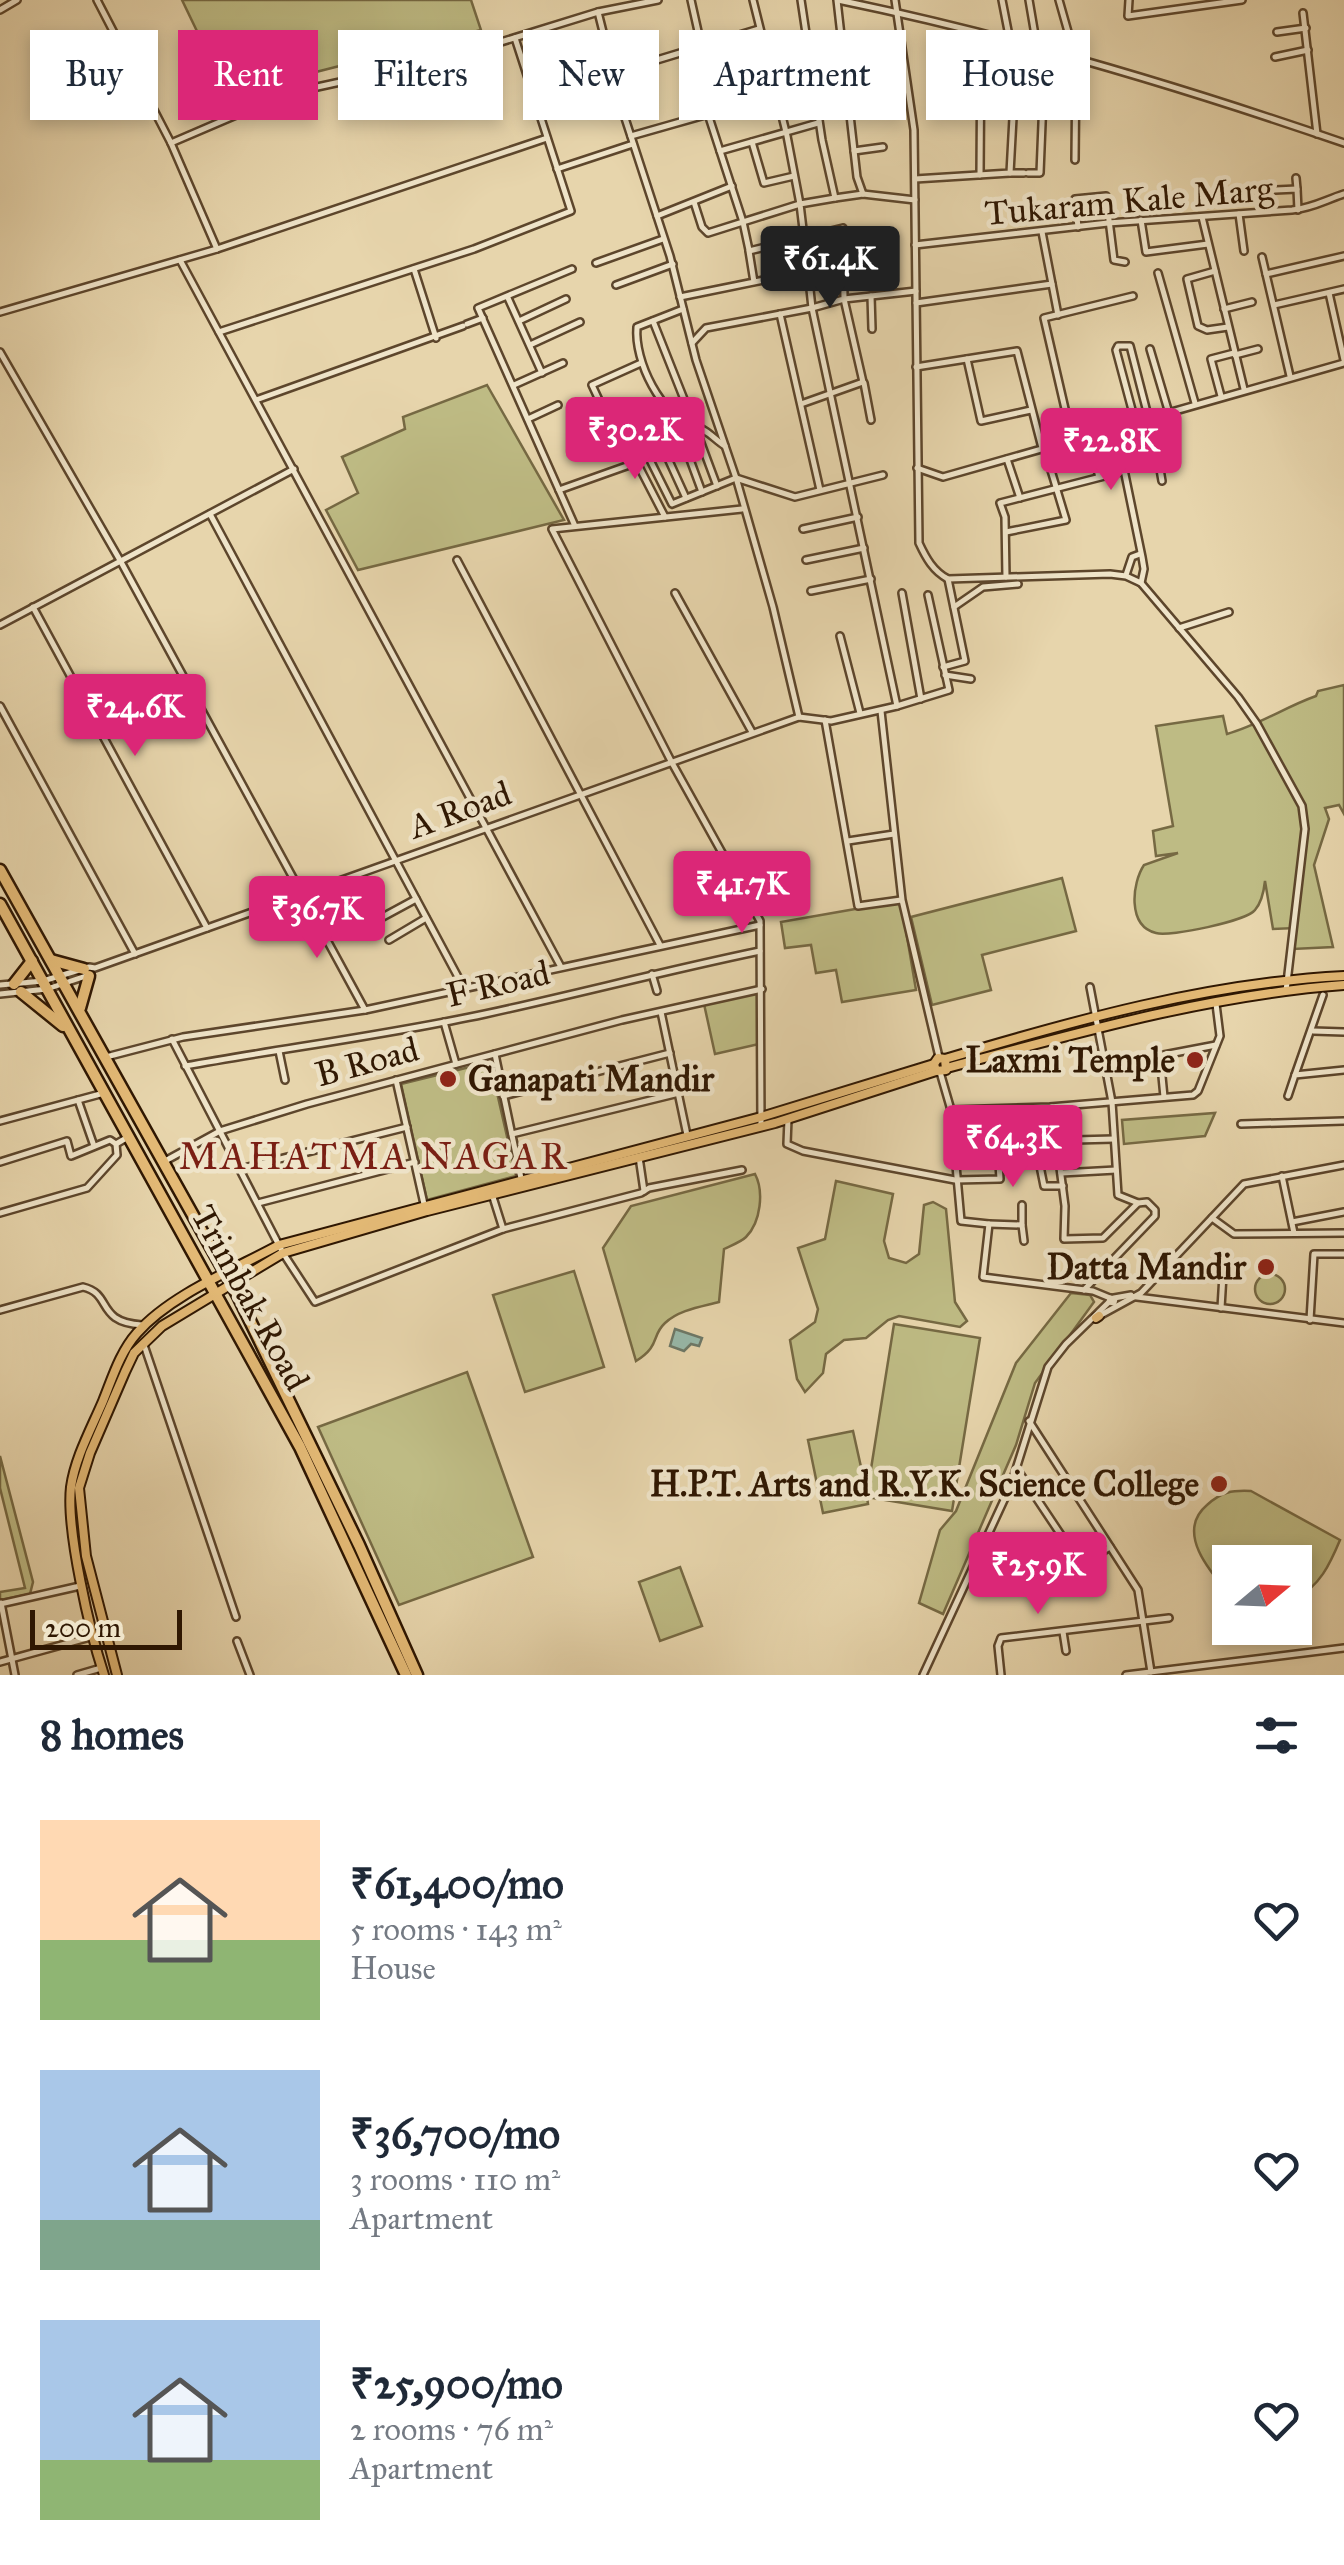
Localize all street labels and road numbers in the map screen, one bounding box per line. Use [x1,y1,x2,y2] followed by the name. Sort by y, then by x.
[983,167,1276,235] street label: Tukaram Kale Marg
[401,772,517,849] street label: A Road
[442,951,554,1017] street label: F Road
[311,1028,424,1096] street label: B Road
[181,1198,319,1399] street label: Trimbak Road

